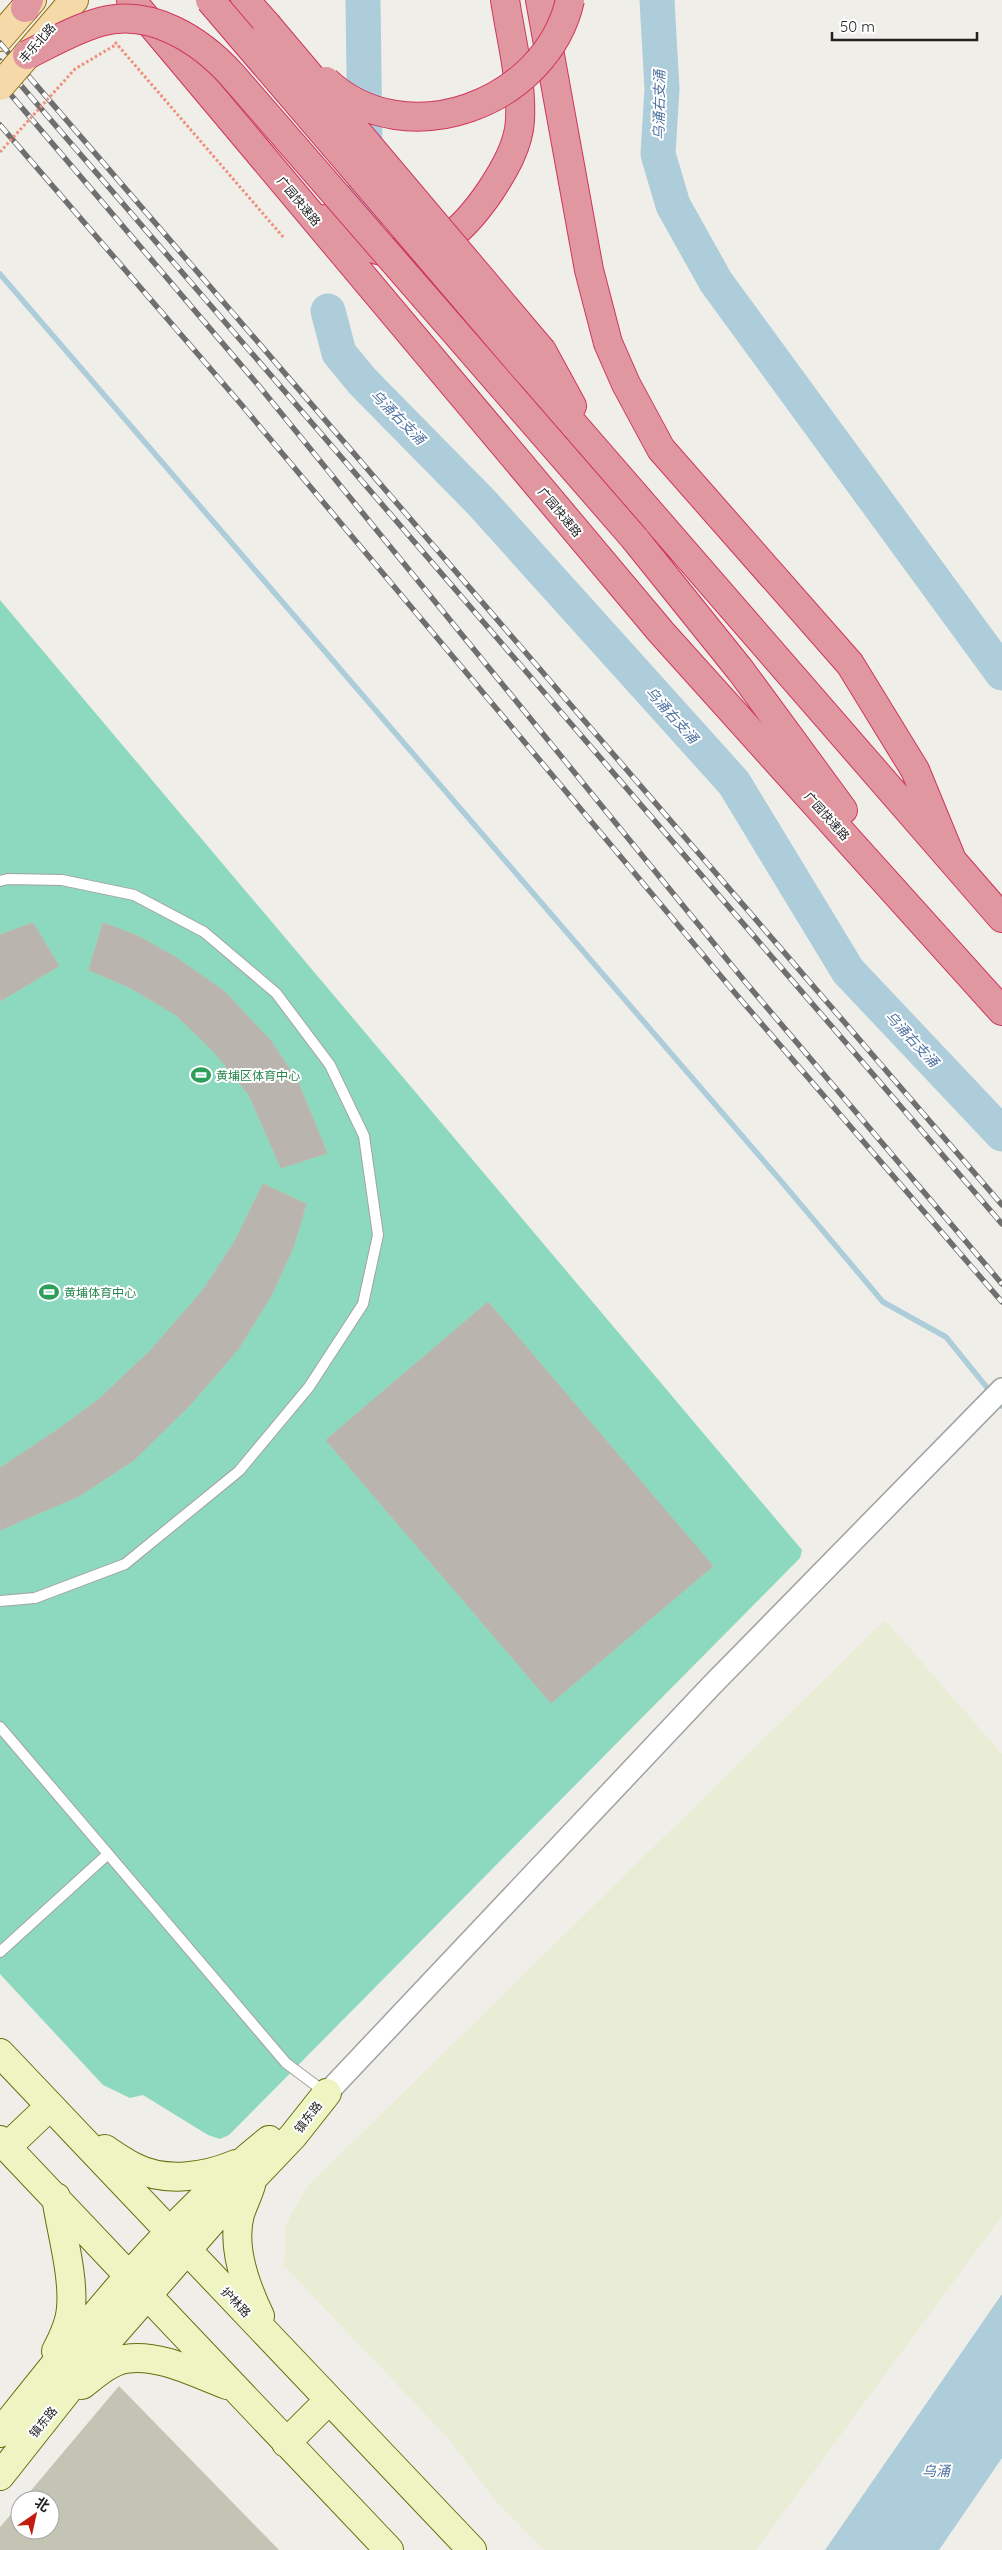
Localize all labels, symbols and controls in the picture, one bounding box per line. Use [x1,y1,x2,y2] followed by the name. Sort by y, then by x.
[832,10,977,42] scale bar
[840,17,875,36] text: 50 m
[16,20,58,66] street label: 丰乐北路
[649,68,669,140] water label: 乌涌右支涌
[274,173,324,229] street label: 广园快速路
[367,386,431,450] water label: 乌涌右支涌
[535,484,585,540] street label: 广园快速路
[642,683,703,749] water label: 乌涌右支涌
[801,789,853,843] street label: 广园快速路
[882,1007,944,1072] water label: 乌涌右支涌
[190,1064,212,1086] sports icon: 黄埔区体育中心
[216,1068,300,1083] place label: 黄埔区体育中心
[38,1281,60,1303] sports icon: 黄埔体育中心
[64,1285,136,1300] place label: 黄埔体育中心
[291,2098,325,2136] street label: 镇东路
[218,2284,254,2320] street label: 护林路
[26,2403,60,2441] street label: 镇东路
[922,2462,952,2480] water label: 乌涌
[10,2490,60,2540] north arrow
[31,2493,53,2516] text: 北

